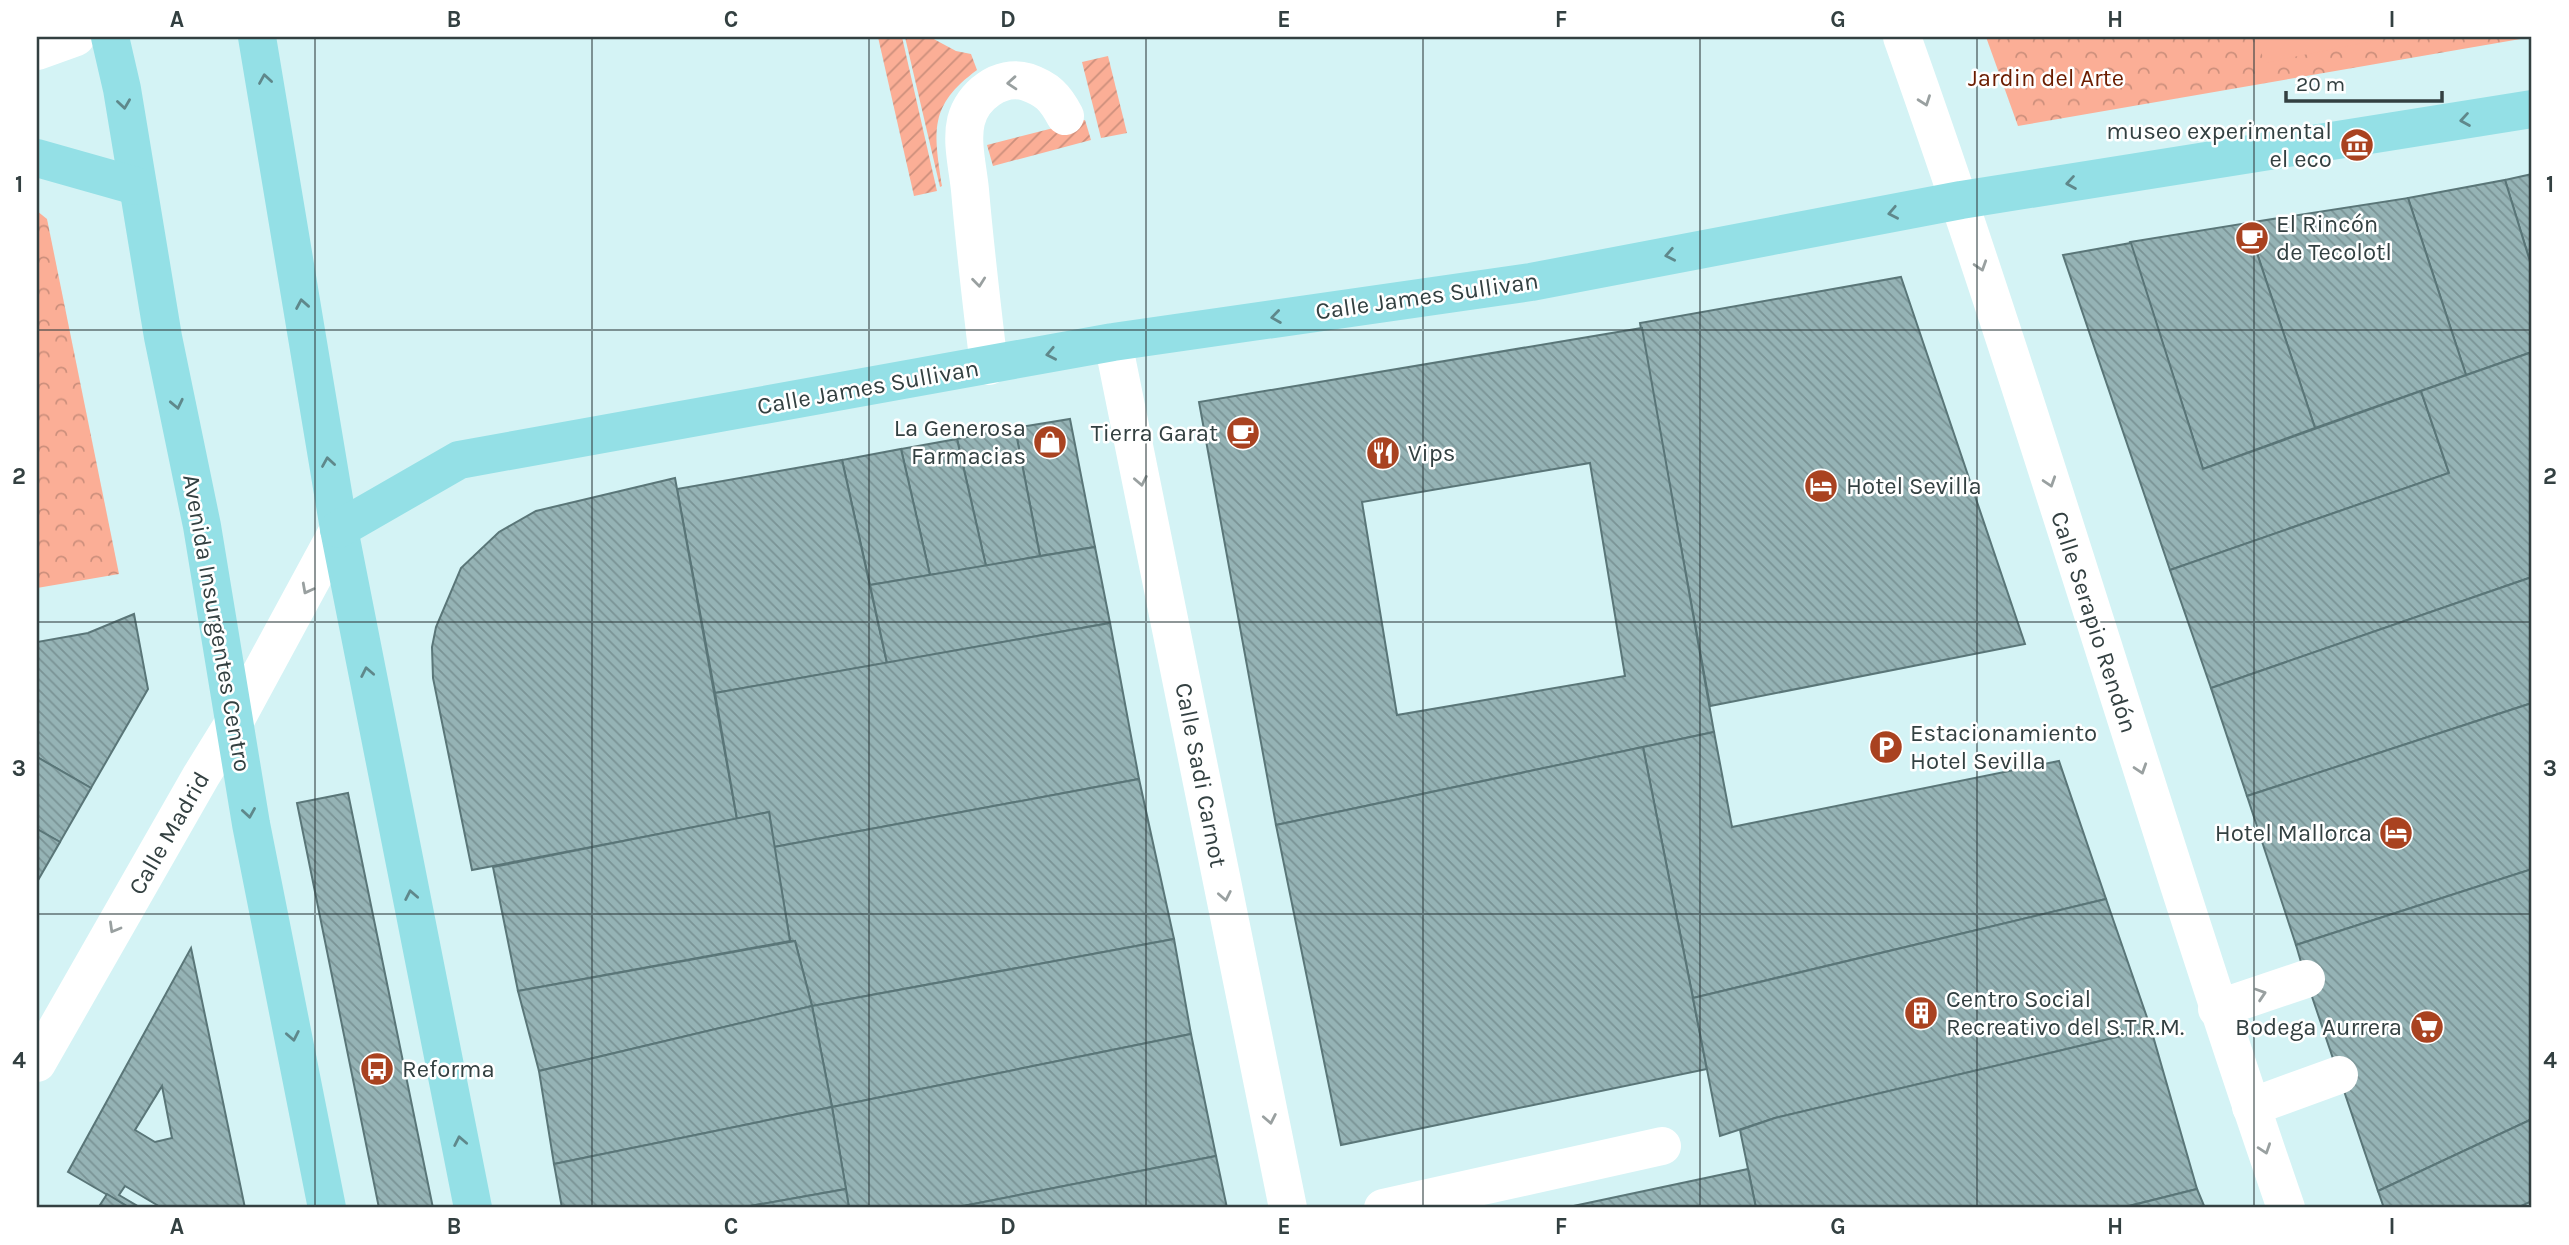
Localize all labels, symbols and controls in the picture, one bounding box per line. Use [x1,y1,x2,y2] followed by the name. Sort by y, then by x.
[170,6,184,33] text: A
[447,6,461,33] text: B
[724,6,738,33] text: C
[1000,6,1016,33] text: D
[1277,6,1291,33] text: E
[1555,6,1567,33] text: F
[1830,6,1846,33] text: G
[2107,6,2123,33] text: H
[2388,6,2396,33] text: I
[2286,60,2441,104] scale bar
[1968,64,2124,92] park label: Jardin del Arte
[2296,72,2345,96] text: 20 m
[258,73,273,85] one-way arrow
[1007,75,1018,90] one-way arrow
[1917,94,1931,107] one-way arrow
[116,98,131,109] one-way arrow
[2459,112,2471,127] one-way arrow
[2106,117,2332,173] place label: museo experimental el eco
[2338,126,2376,164] museum icon: museo experimental el eco
[15,171,23,198] text: 1
[2546,171,2554,198] text: 1
[2065,175,2077,190] one-way arrow
[1888,205,1899,220] one-way arrow
[2276,210,2392,266] place label: El Rincón de Tecolotl
[2233,219,2271,257] cafe icon: El Rincón de Tecolotl
[1664,247,1676,262] one-way arrow
[1973,259,1987,271] one-way arrow
[1314,266,1540,326] street label: Calle James Sullivan
[971,276,986,288] one-way arrow
[295,298,310,309] one-way arrow
[1270,310,1282,325] one-way arrow
[1045,346,1057,361] one-way arrow
[755,354,981,420] street label: Calle James Sullivan
[168,398,183,410] one-way arrow
[894,414,1026,470] place label: La Generosa Farmacias
[1224,414,1262,452] cafe icon: Tierra Garat
[1091,419,1218,447] place label: Tierra Garat
[1031,423,1069,461] shop icon: La Generosa Farmacias
[1364,434,1402,472] restaurant icon: Vips
[1408,439,1455,467] place label: Vips
[321,456,336,467] one-way arrow
[12,463,26,490] text: 2
[2543,463,2557,490] text: 2
[1802,467,1840,505] hotel icon: Hotel Sevilla
[177,472,257,774] street label: Avenida Insurgentes Centro
[1846,472,1982,500] place label: Hotel Sevilla
[1133,475,1148,487] one-way arrow
[2042,476,2056,488] one-way arrow
[2045,508,2143,736] street label: Calle Serapio Rendón
[301,582,315,594] one-way arrow
[361,666,376,678] one-way arrow
[1169,680,1233,870] street label: Calle Sadi Carnot
[1910,719,2097,775] place label: Estacionamiento Hotel Sevilla
[1867,728,1905,766] parking icon: Estacionamiento Hotel Sevilla
[12,755,26,782] text: 3
[2543,755,2557,782] text: 3
[2133,763,2147,775] one-way arrow
[123,767,215,899] street label: Calle Madrid
[241,807,256,819] one-way arrow
[2377,814,2415,852] hotel icon: Hotel Mallorca
[2215,819,2372,847] place label: Hotel Mallorca
[405,889,420,901] one-way arrow
[1217,890,1232,902] one-way arrow
[109,921,122,933] one-way arrow
[1946,985,2184,1041] place label: Centro Social Recreativo del S.T.R.M.
[2255,988,2267,1002] one-way arrow
[1902,994,1940,1032] building icon: Centro Social Recreativo del S.T.R.M.
[2408,1008,2446,1046] supermarket icon: Bodega Aurrera
[2235,1013,2402,1041] place label: Bodega Aurrera
[285,1030,300,1042] one-way arrow
[12,1047,26,1074] text: 4
[2543,1047,2557,1074] text: 4
[358,1050,396,1088] bus stop icon: Reforma
[402,1055,495,1083] place label: Reforma
[1262,1113,1277,1125] one-way arrow
[453,1135,468,1147] one-way arrow
[2257,1142,2271,1154] one-way arrow
[170,1213,184,1240] text: A
[447,1213,461,1240] text: B
[724,1213,738,1240] text: C
[1000,1213,1016,1240] text: D
[1277,1213,1291,1240] text: E
[1555,1213,1567,1240] text: F
[1830,1213,1846,1240] text: G
[2107,1213,2123,1240] text: H
[2388,1213,2396,1240] text: I

